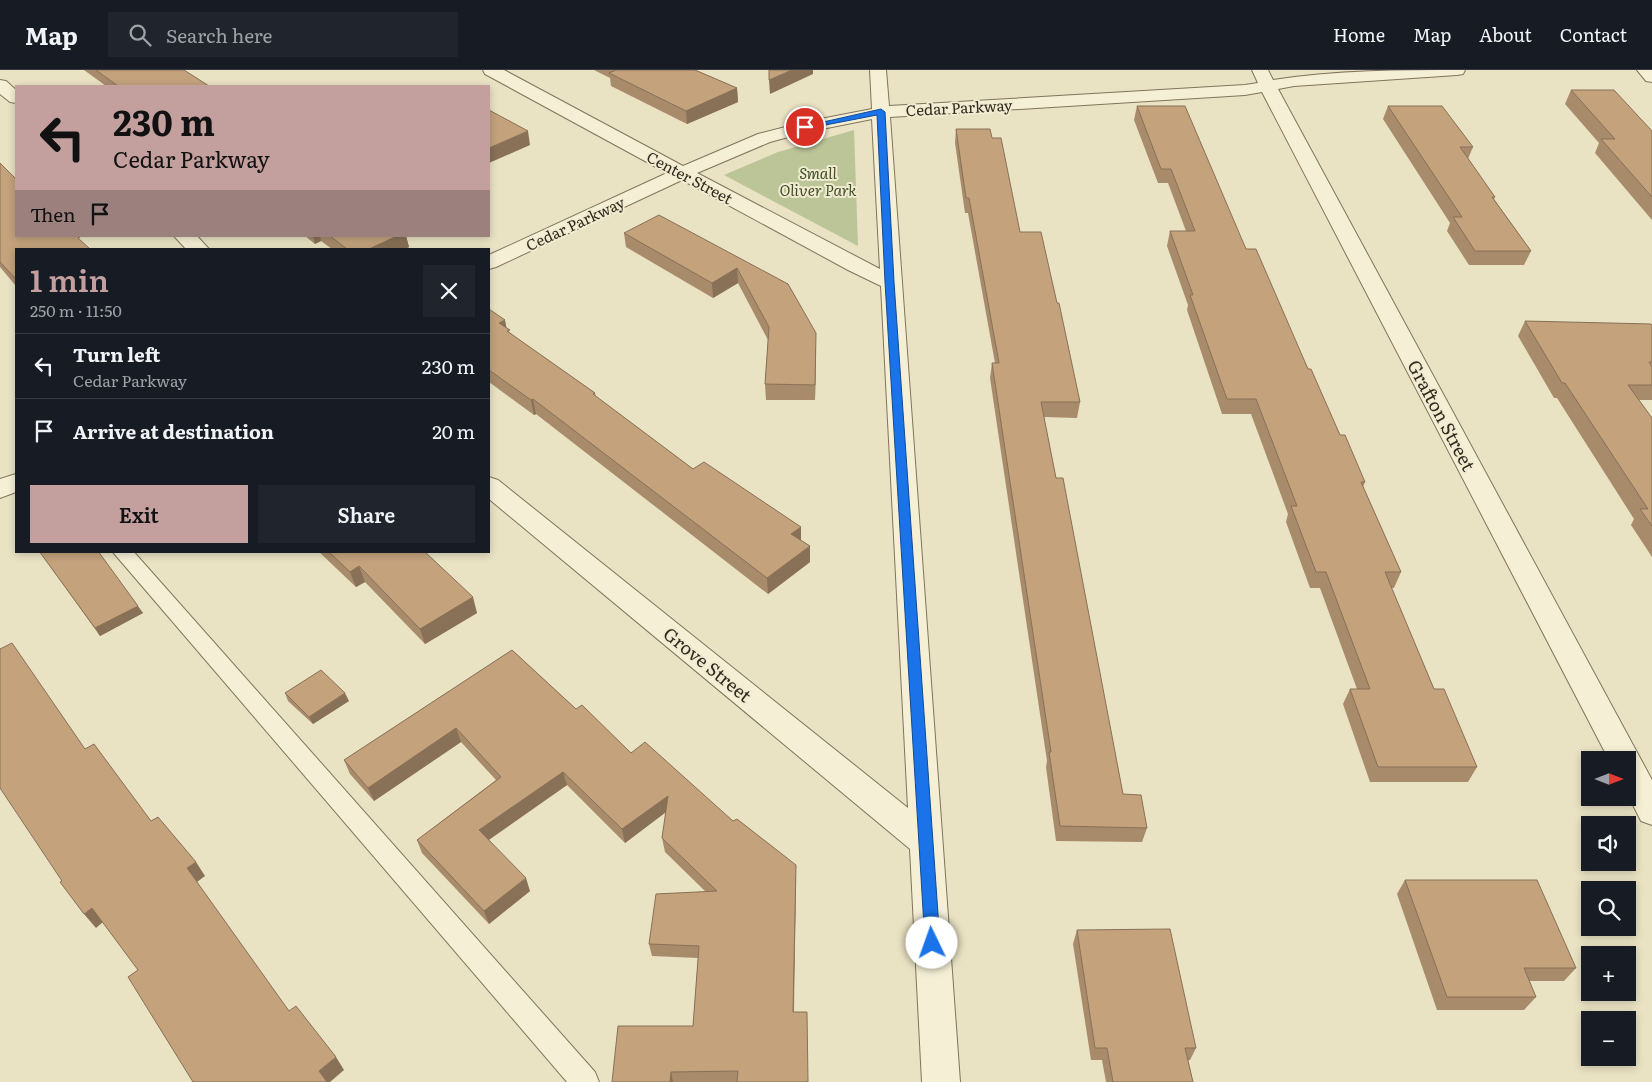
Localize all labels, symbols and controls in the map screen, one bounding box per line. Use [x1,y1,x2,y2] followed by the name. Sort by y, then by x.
[108,12,458,57] search box
[25,17,78,52] text: Map
[126,21,154,49] icon: search
[166,21,272,49] text: Search here
[1333,21,1385,48] text: Home
[1413,21,1451,48] text: Map
[1479,21,1532,48] text: About
[1560,21,1627,48] text: Contact
[905,93,1013,121] street label: Cedar Parkway
[113,95,215,147] text: 230 m
[30,105,95,170] icon: left
[784,106,826,148] pin
[791,113,819,141] icon: arrive
[113,142,270,175] text: Cedar Parkway
[643,145,737,209] street label: Center Street
[779,161,857,201] park label: Small Oliver Park
[522,190,629,256] street label: Cedar Parkway
[30,200,76,228] text: Then
[86,200,114,228] icon: arrive
[30,257,109,301] text: 1 min
[423,265,475,317] button: close
[30,298,122,322] text: 250 m · 11:50
[73,340,160,368] text: Turn left
[30,352,58,380] icon: left
[422,352,475,380] text: 230 m
[1401,355,1483,476] street label: Grafton Street
[73,368,187,392] text: Cedar Parkway
[30,417,58,445] icon: arrive
[73,417,274,445] text: Arrive at destination
[432,417,475,445] text: 20 m
[30,485,248,543] button: Exit
[258,485,475,543] button: Share
[658,620,759,709] street label: Grove Street
[1581,751,1636,806] north arrow
[1581,751,1636,1066] map controls
[1581,816,1636,871] button: sound
[1581,881,1636,936] button: search
[905,916,957,968] position arrow
[1581,946,1636,1001] button: +
[1581,1011,1636,1066] button: −

